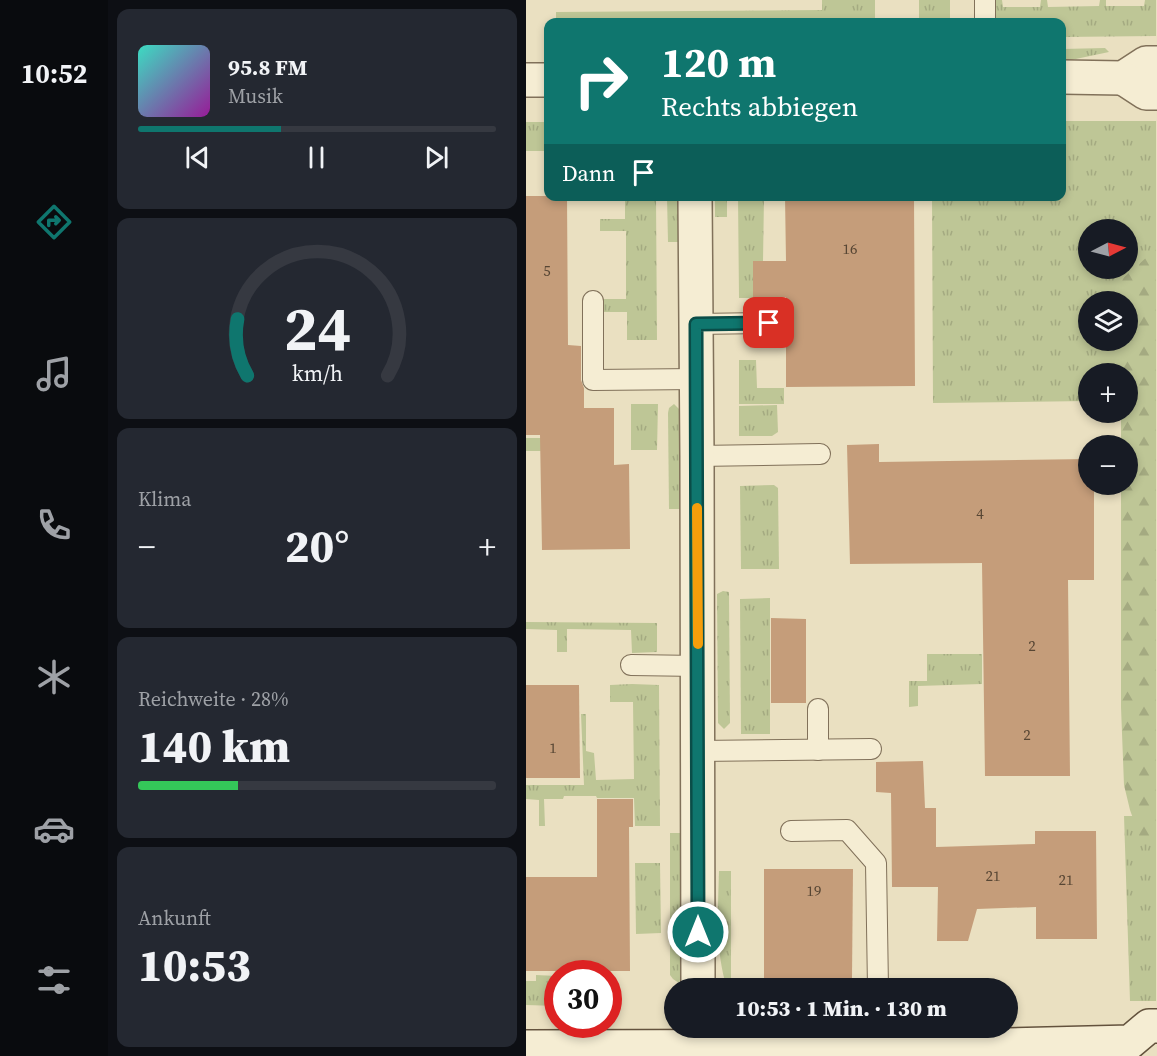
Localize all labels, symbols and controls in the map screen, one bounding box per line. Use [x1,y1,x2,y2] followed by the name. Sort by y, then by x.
[661,33,776,91] text: 120 m
[562,42,640,120] icon: right
[228,52,307,82] text: 95.8 FM
[21,55,87,92] text: 10:52
[228,82,283,110] text: Musik
[661,88,858,125] text: Rechts abbiegen
[181,141,214,174] icon: previous
[300,141,333,174] icon: pause
[420,141,453,174] icon: next
[627,156,660,189] icon: arrive
[562,158,615,188] text: Dann
[33,201,75,243] icon: directions
[1078,219,1138,279] north arrow
[1078,219,1138,495] map controls
[842,238,858,259] house number: 16
[543,260,551,281] house number: 5
[283,285,351,371] text: 24
[1078,291,1138,351] button: layers
[743,297,794,348] pin
[752,306,785,339] icon: arrive
[33,353,75,395] icon: music
[291,359,343,388] text: km/h
[1078,363,1138,423] button: +
[1078,435,1138,495] button: −
[138,485,191,513] text: Klima
[976,503,984,524] house number: 4
[33,504,75,546] icon: phone
[285,515,349,577] text: 20°
[138,524,156,569] text: −
[478,524,496,569] text: +
[1028,635,1036,656] house number: 2
[33,656,75,698] icon: climate
[138,685,289,713] text: Reichweite · 28%
[138,715,290,777] text: 140 km
[1023,724,1031,745] house number: 2
[549,737,557,758] house number: 1
[33,808,75,850] icon: car
[985,865,1001,886] house number: 21
[1058,869,1074,890] house number: 21
[806,880,822,901] house number: 19
[666,900,730,964] position arrow
[138,904,211,932] text: Ankunft
[138,934,251,996] text: 10:53
[33,959,75,1001] icon: filters
[544,960,622,1038] speed limit sign: 30
[735,993,947,1023] text: 10:53 · 1 Min. · 130 m

